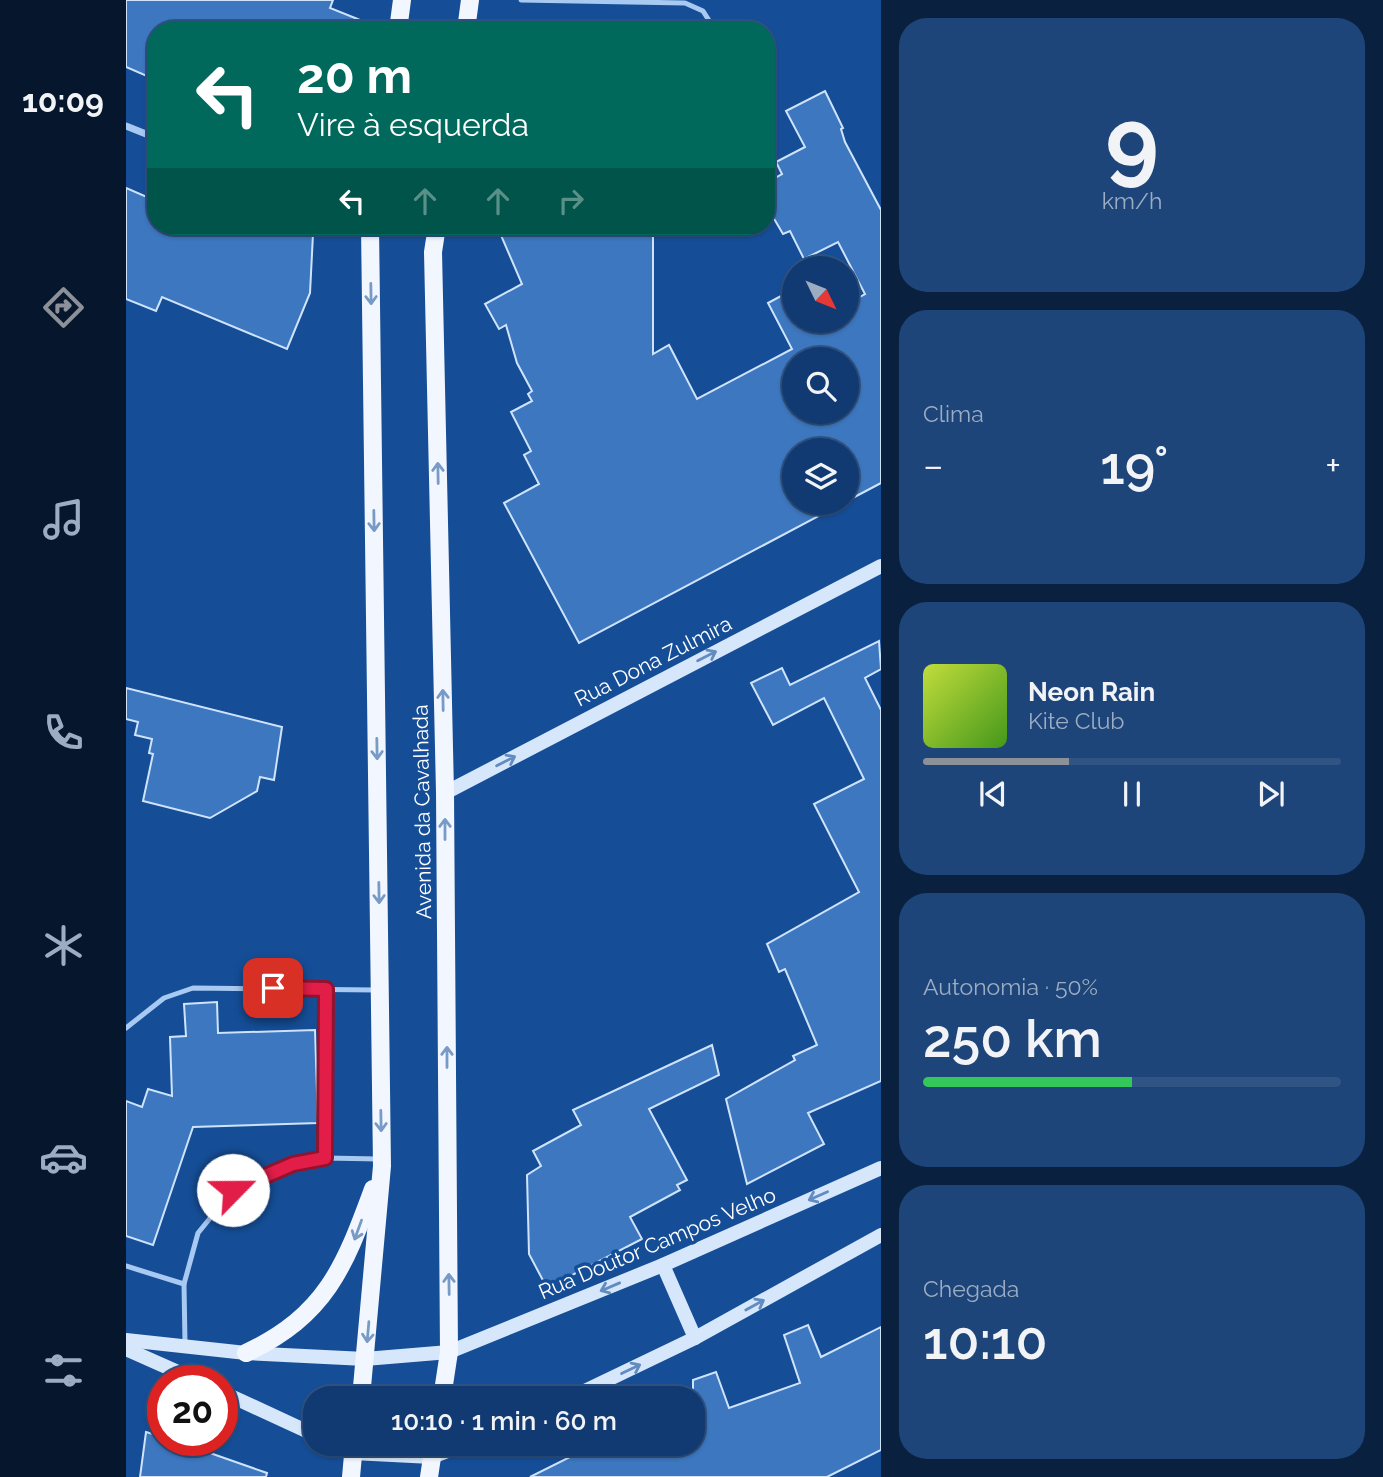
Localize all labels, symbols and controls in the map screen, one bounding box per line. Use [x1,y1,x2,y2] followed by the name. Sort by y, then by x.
[297,47,412,104] text: 20 m
[182,49,273,140] icon: left
[22,82,104,119] text: 10:09
[1105,88,1159,195] text: 9
[297,106,529,143] text: Vire à esquerda
[333,182,371,220] icon: left
[406,182,444,220] icon: ahead
[479,182,517,220] icon: ahead
[552,182,590,220] icon: right
[1102,187,1162,214] text: km/h
[782,256,859,332] north arrow
[782,256,859,515] map controls
[364,282,377,305] one-way arrow
[39,283,88,332] icon: directions
[782,347,859,424] button: search
[923,400,984,427] text: Clima
[1100,435,1168,496] text: 19°
[782,438,859,515] button: layers
[923,443,943,488] text: −
[1325,443,1341,488] text: +
[431,461,444,484] one-way arrow
[39,495,88,544] icon: music
[367,510,381,533] one-way arrow
[570,611,736,711] street label: Rua Dona Zulmira
[697,649,717,663] one-way arrow
[1028,677,1155,707] text: Neon Rain
[436,689,450,712] one-way arrow
[408,704,436,920] street label: Avenida da Cavalhada
[1028,707,1125,734] text: Kite Club
[39,708,88,757] icon: phone
[370,737,384,760] one-way arrow
[495,754,515,768] one-way arrow
[974,775,1012,813] icon: previous
[1113,775,1151,813] icon: pause
[1252,775,1290,813] icon: next
[438,818,452,841] one-way arrow
[372,882,386,905] one-way arrow
[39,921,88,970] icon: climate
[243,958,303,1018] pin
[254,969,292,1007] icon: arrive
[923,973,1098,1000] text: Autonomia · 50%
[923,1008,1102,1069] text: 250 km
[440,1045,454,1068] one-way arrow
[374,1109,388,1132] one-way arrow
[39,1133,88,1182] icon: car
[196,1153,270,1227] position arrow
[535,1182,779,1304] street label: Rua Doutor Campos Velho
[808,1190,830,1203] one-way arrow
[351,1219,363,1241] one-way arrow
[442,1273,456,1296] one-way arrow
[923,1275,1019,1302] text: Chegada
[600,1281,621,1294] one-way arrow
[744,1298,765,1311] one-way arrow
[923,1310,1047,1371] text: 10:10
[361,1320,374,1343] one-way arrow
[39,1346,88,1395] icon: filters
[620,1362,642,1375] one-way arrow
[147,1365,238,1456] speed limit sign: 20
[391,1406,617,1436] text: 10:10 · 1 min · 60 m

